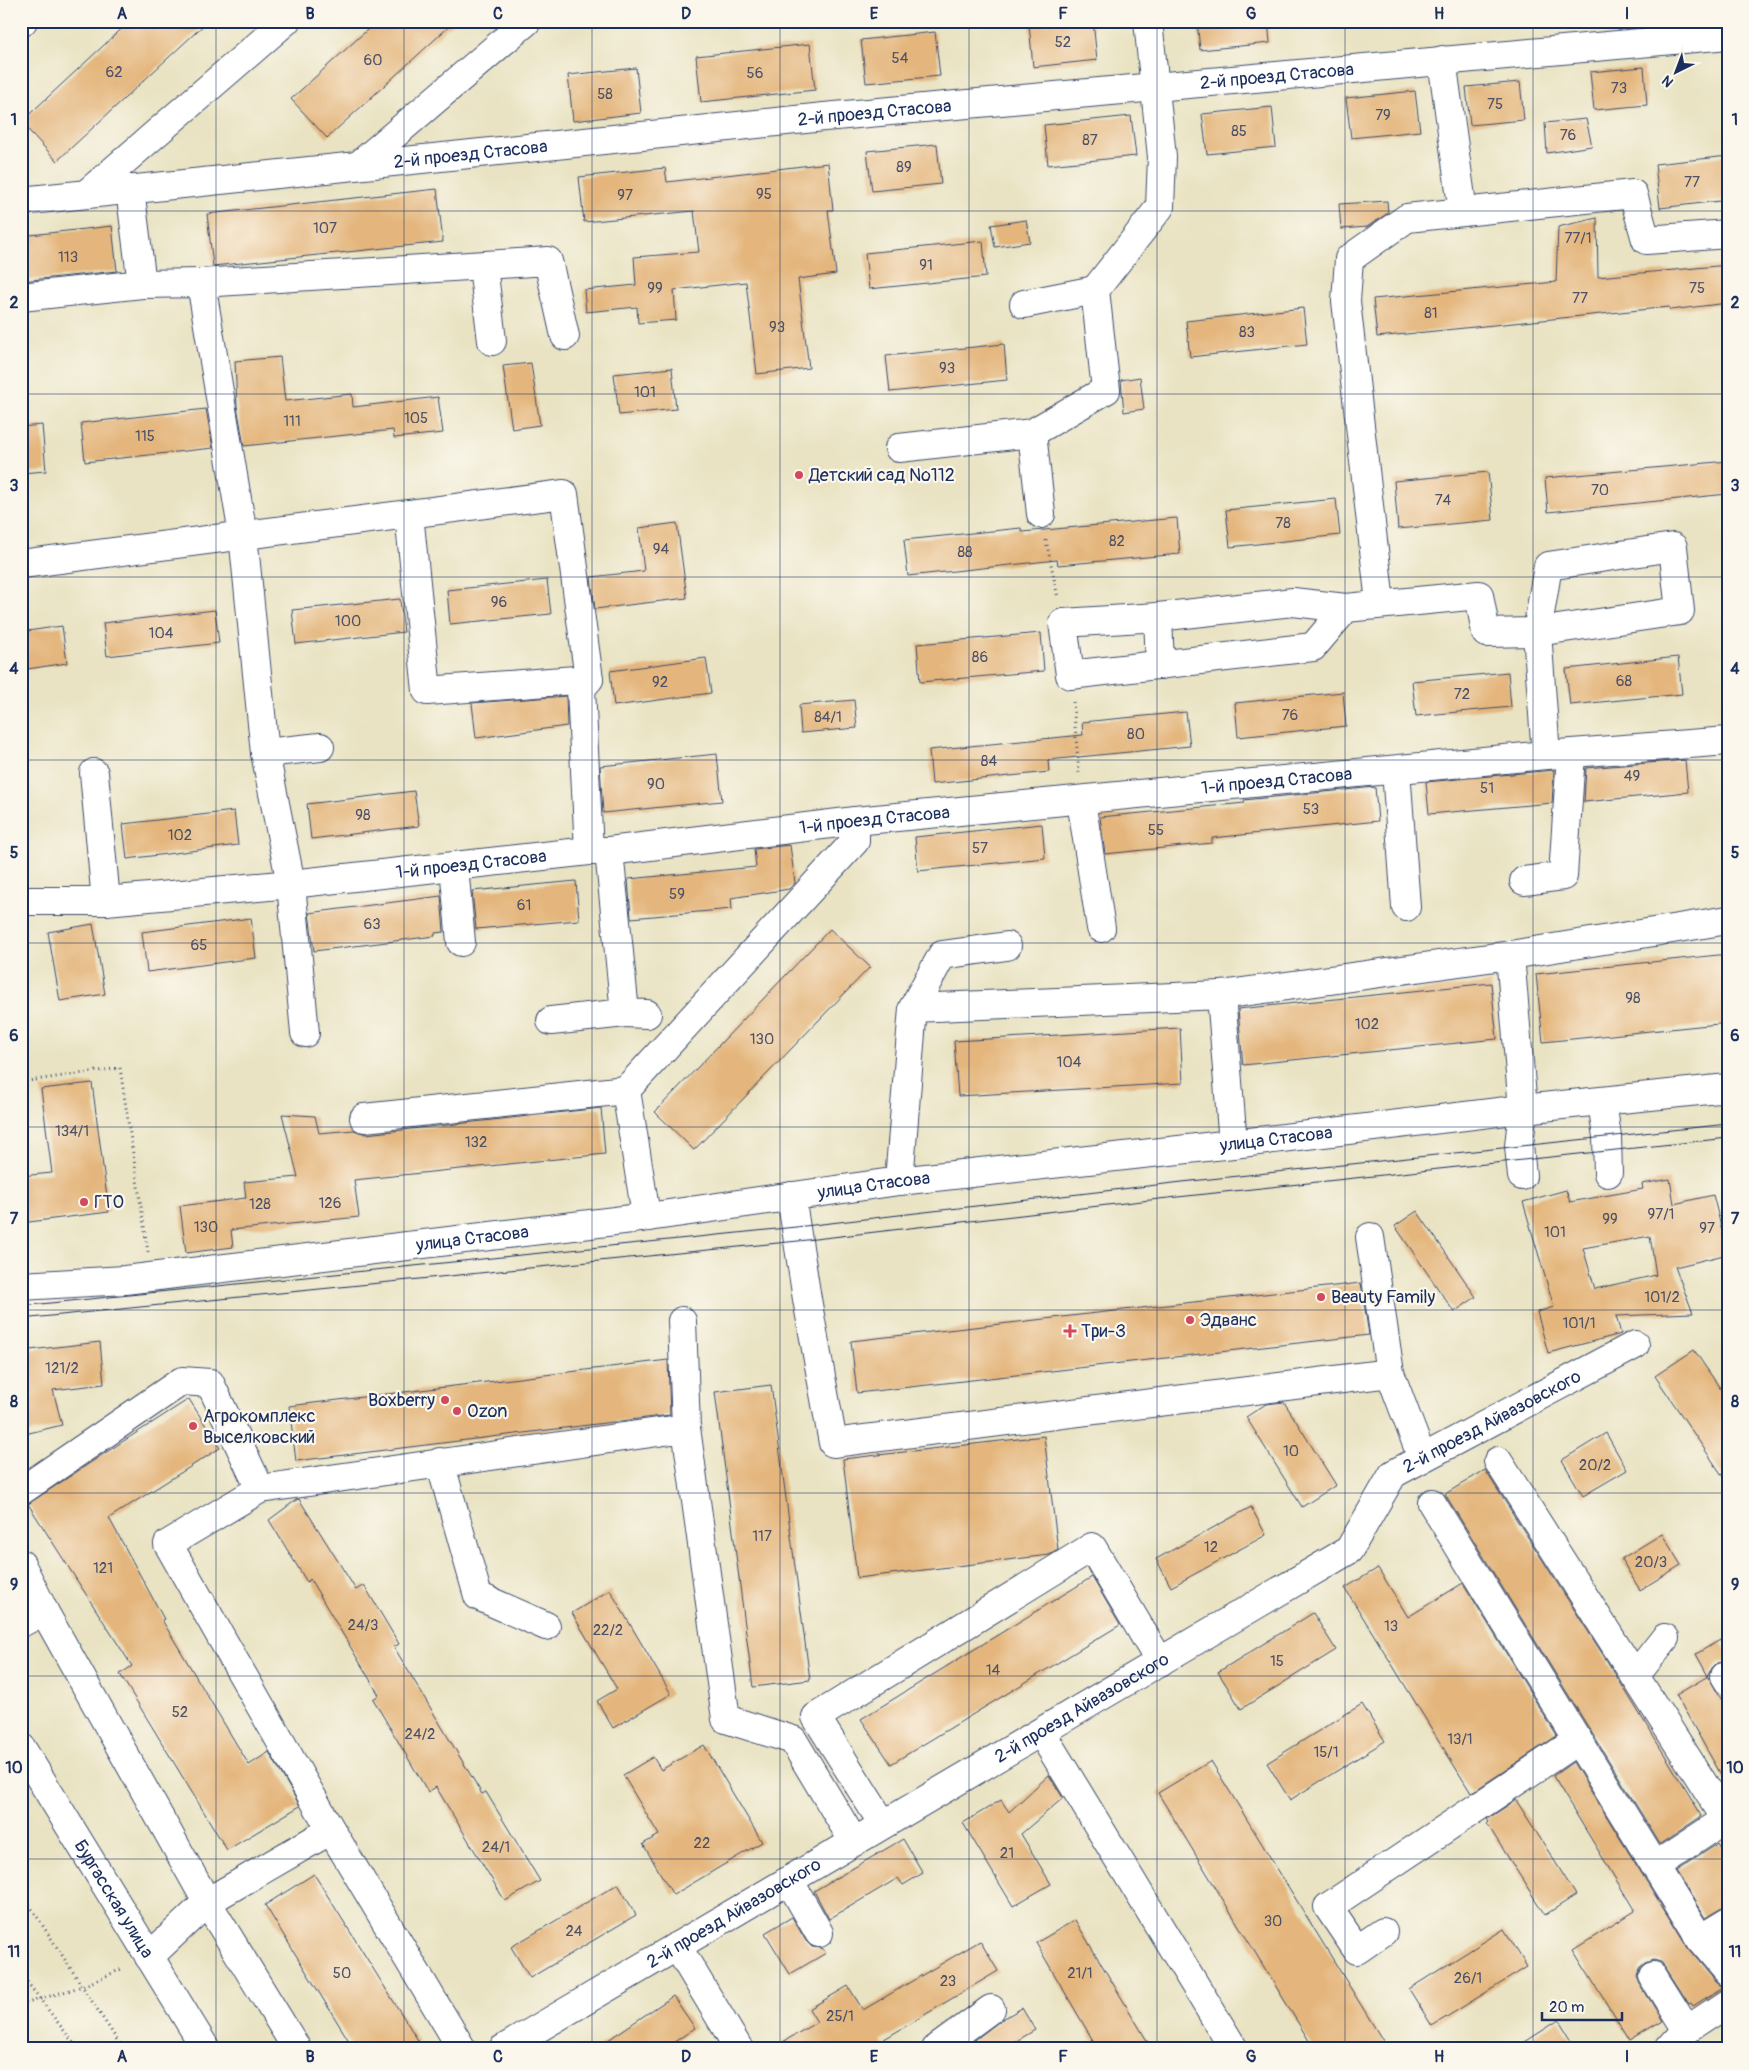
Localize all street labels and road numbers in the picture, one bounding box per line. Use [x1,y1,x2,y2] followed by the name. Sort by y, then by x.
[1199,58,1355,95] street label: 2-й проезд Стасова
[796,94,952,132] street label: 2-й проезд Стасова
[393,135,549,174] street label: 2-й проезд Стасова
[1200,763,1353,800] street label: 1-й проезд Стасова
[798,801,951,840] street label: 1-й проезд Стасова
[395,845,548,884] street label: 1-й проезд Стасова
[1218,1121,1334,1157] street label: улица Стасова
[815,1167,931,1205] street label: улица Стасова
[414,1220,530,1257] street label: улица Стасова
[1399,1365,1585,1479] street label: 2-й проезд Айвазовского
[991,1647,1174,1768] street label: 2-й проезд Айвазовского
[69,1836,159,1962] street label: Бургасская улица
[643,1853,826,1974] street label: 2-й проезд Айвазовского

